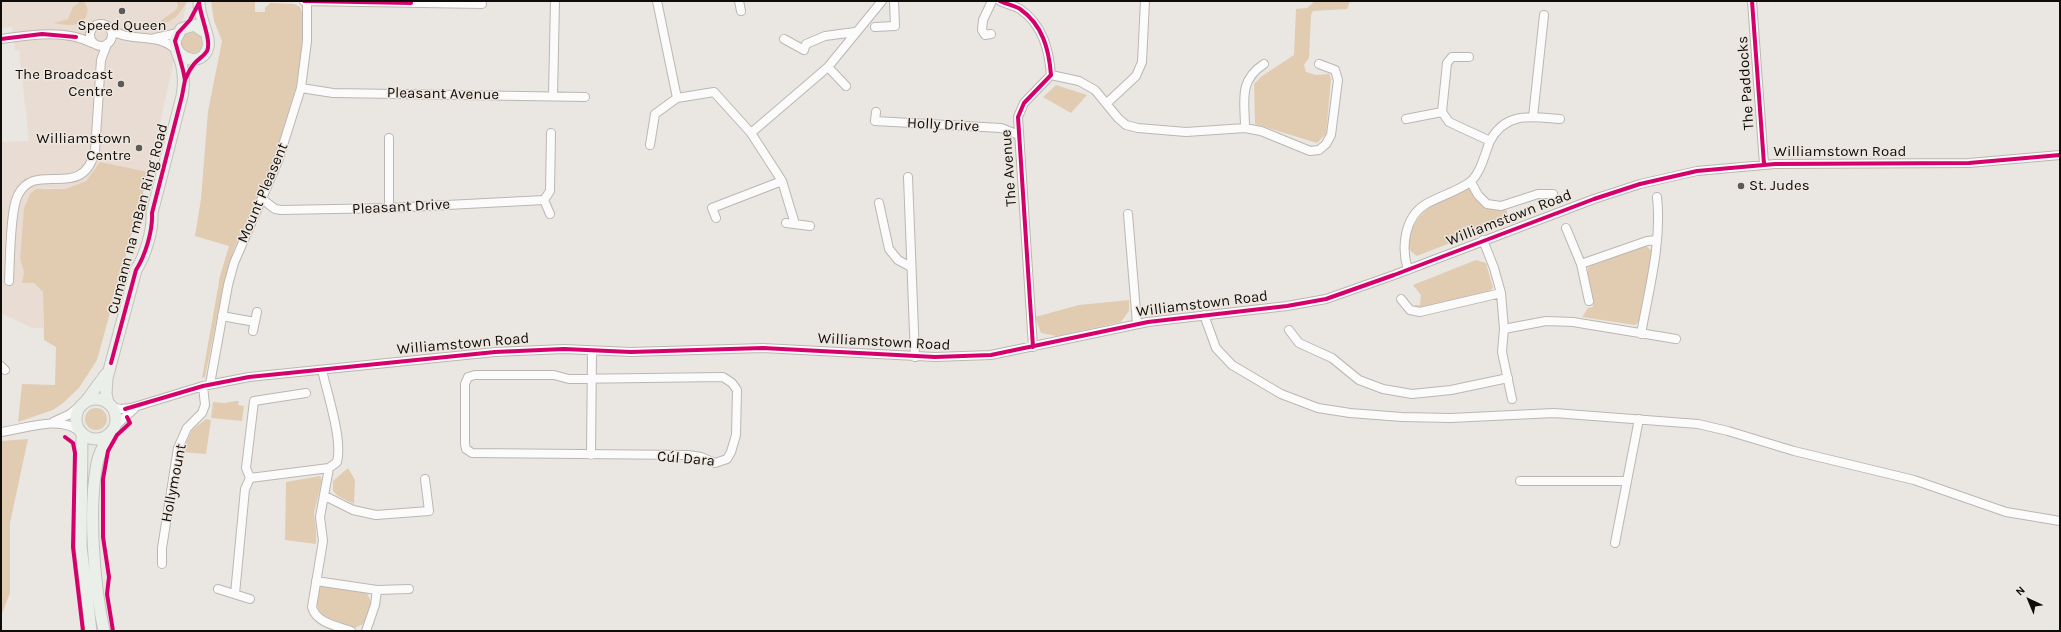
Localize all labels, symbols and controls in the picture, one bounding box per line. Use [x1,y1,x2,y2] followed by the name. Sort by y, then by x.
[117,6,127,16] marker: Speed Queen
[77,17,167,35] place label: Speed Queen
[1734,35,1758,131] street label: The Paddocks
[16,66,113,101] place label: The Broadcast Centre
[116,79,126,89] marker: The Broadcast Centre
[387,84,499,104] street label: Pleasant Avenue
[906,114,980,136] street label: Holly Drive
[104,122,172,316] street label: Cumann na mBan Ring Road
[997,129,1021,207] street label: The Avenue
[36,130,131,165] place label: Williamstown Centre
[234,140,292,246] street label: Mount Pleasent
[134,143,144,153] marker: Williamstown Centre
[1774,143,1906,161] street label: Williamstown Road
[1749,177,1810,195] place label: St. Judes
[1736,181,1746,191] marker: St. Judes
[1444,186,1574,250] street label: Williamstown Road
[352,195,450,219] street label: Pleasant Drive
[1135,287,1269,321] street label: Williamstown Road
[396,329,530,359] street label: Williamstown Road
[817,330,951,354] street label: Williamstown Road
[158,442,190,524] street label: Hollymount
[656,448,716,470] street label: Cúl Dara
[2009,580,2049,620] north arrow
[2013,584,2028,598] text: N

